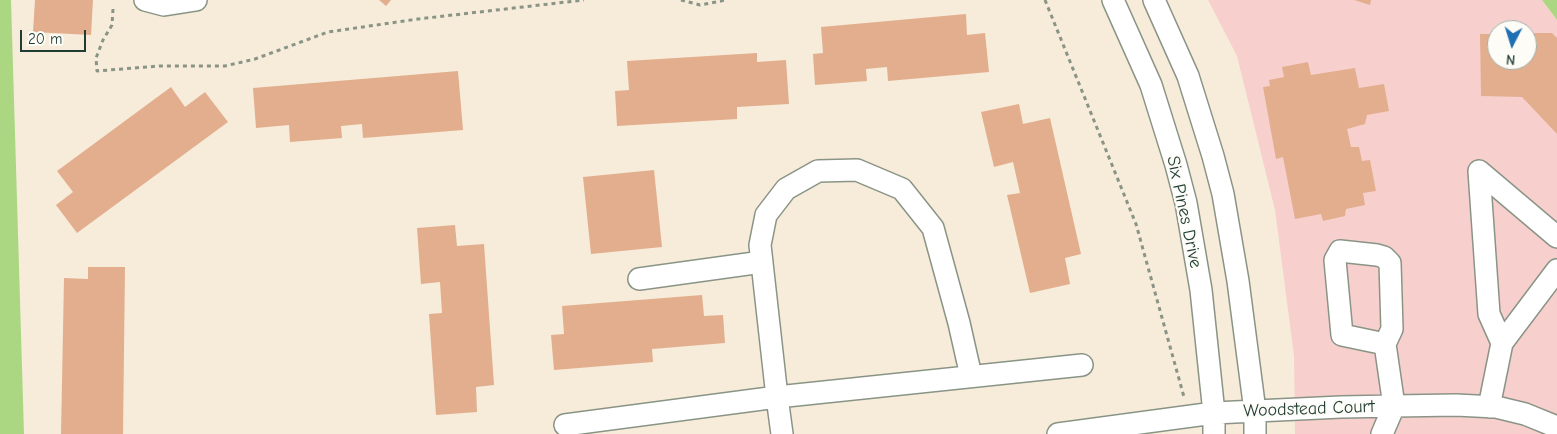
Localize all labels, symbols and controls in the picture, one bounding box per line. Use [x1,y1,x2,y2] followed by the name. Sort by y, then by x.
[22,20,89,52] scale bar
[1487,20,1537,70] north arrow
[28,30,62,48] text: 20 m
[1505,51,1516,68] text: N
[1162,154,1206,270] street label: Six Pines Drive
[1243,396,1375,422] street label: Woodstead Court

